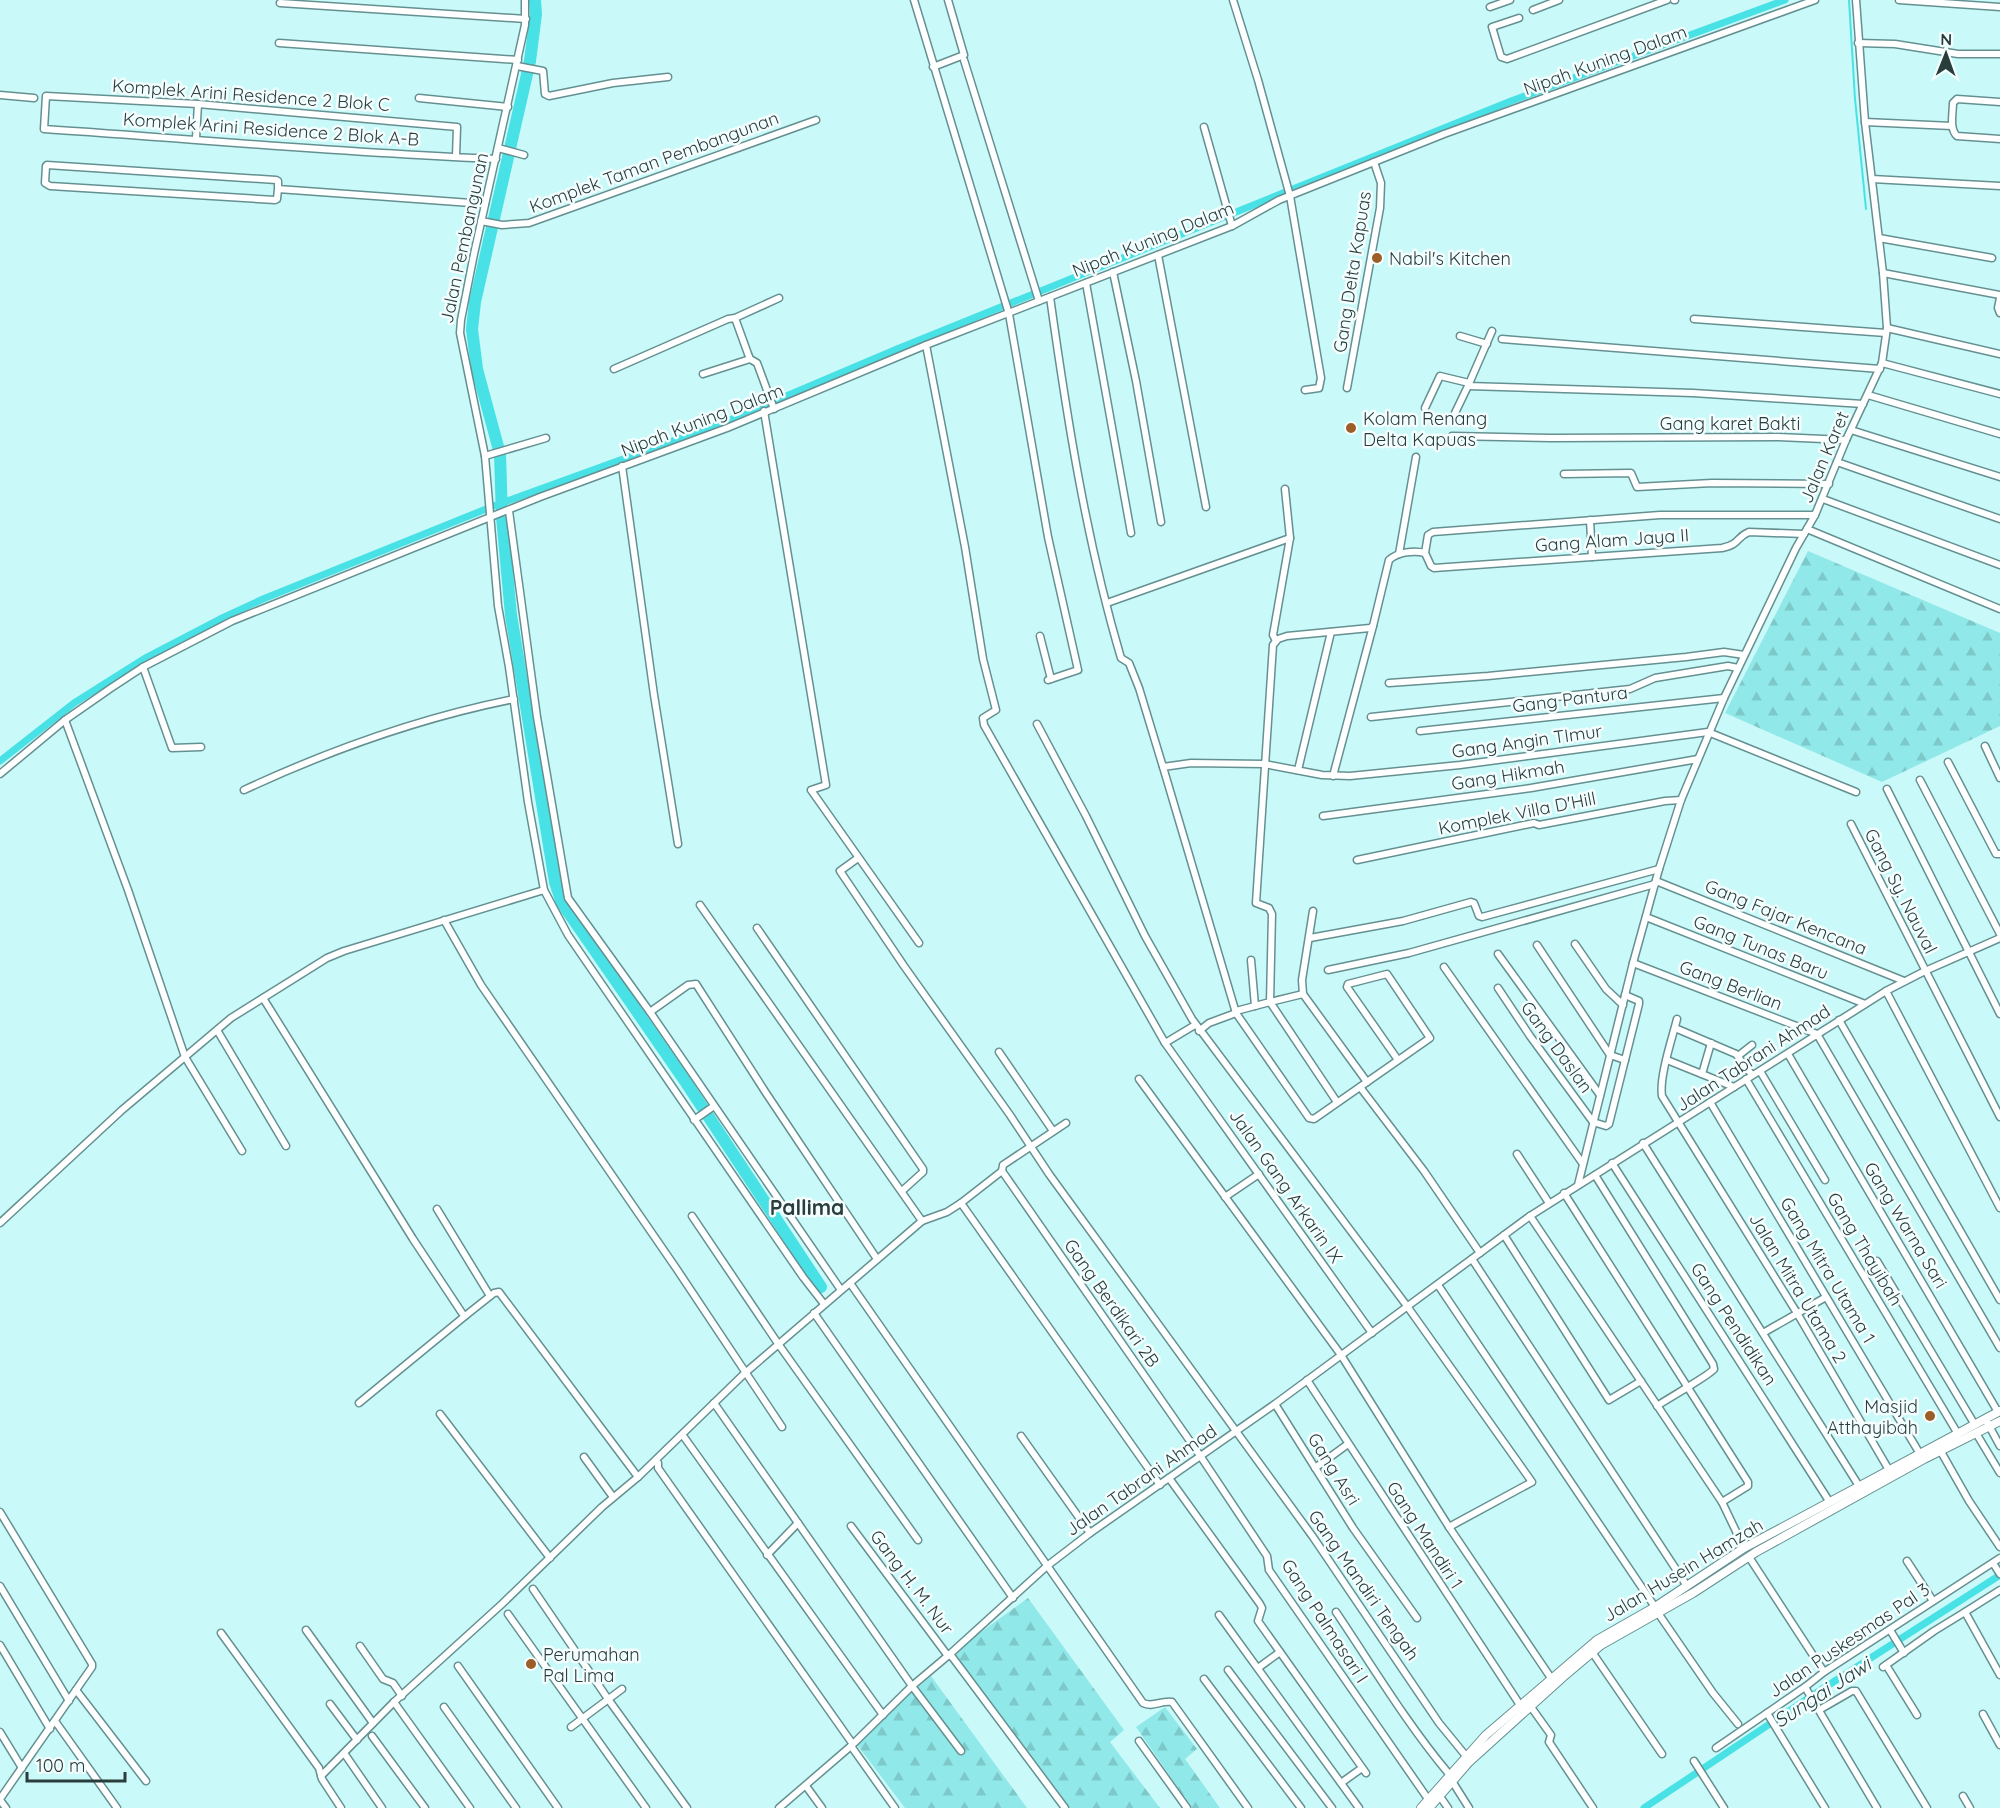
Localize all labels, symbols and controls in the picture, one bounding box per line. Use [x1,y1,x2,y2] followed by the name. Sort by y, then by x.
[1520,20,1690,100] street label: Nipah Kuning Dalam
[1916,24,1976,84] north arrow
[1940,29,1952,49] text: N
[111,74,391,116] street label: Komplek Arini Residence 2 Blok C
[526,106,782,218] street label: Komplek Taman Pembangunan
[122,107,420,151] street label: Komplek Arini Residence 2 Blok A-B
[435,151,493,325] street label: Jalan Pembangunan
[1328,190,1376,354] street label: Gang Delta Kapuas
[1069,196,1237,282] street label: Nipah Kuning Dalam
[1389,247,1511,270] place label: Nabil's Kitchen
[1370,251,1384,265] marker: Nabil's Kitchen
[617,378,787,462] street label: Nipah Kuning Dalam
[1363,407,1487,451] place label: Kolam Renang Delta Kapuas
[1794,408,1854,506] street label: Jalan Karet
[1660,412,1800,435] street label: Gang karet Bakti
[1344,421,1358,435] marker: Kolam Renang Delta Kapuas
[1534,523,1690,557] street label: Gang Alam Jaya II
[1511,681,1629,717] street label: Gang Pantura
[1450,719,1604,763] street label: Gang Angin TImur
[1450,755,1566,795] street label: Gang Hikmah
[1436,786,1598,840] street label: Komplek Villa D'Hill
[1860,825,1942,957] street label: Gang Sy. Nauval
[1702,874,1870,960] street label: Gang Fajar Kencana
[1690,909,1832,985] street label: Gang Tunas Baru
[1676,955,1786,1015] street label: Gang Berlian
[1516,997,1598,1097] street label: Gang Daslan
[1672,1000,1834,1116] street label: Jalan Tabrani Ahmad
[1224,1105,1348,1267] street label: Jalan Gang Arkarin IX
[1859,1158,1953,1292] street label: Gang Warna Sari
[1822,1188,1908,1310] street label: Gang Thayibah
[1775,1193,1881,1347] street label: Gang Mitra Utama 1
[770,1194,844,1220] district label: Pallima
[1744,1209,1852,1367] street label: Jalan Mitra Utama 2
[1059,1234,1165,1372] street label: Gang Berdikari 2B
[1686,1258,1782,1390] street label: Gang Pendidikan
[1827,1395,1918,1439] place label: Masjid Atthayibah
[1923,1409,1937,1423] marker: Masjid Atthayibah
[1061,1419,1221,1541] street label: Jalan Tabrani Ahmad
[1303,1429,1365,1509] street label: Gang Asri
[1382,1477,1468,1593] street label: Gang Mandiri 1
[1303,1505,1425,1665] street label: Gang Mandiri Tengah
[1599,1513,1767,1627] street label: Jalan Husein Hamzah
[865,1525,959,1639] street label: Gang H. M. Nur
[1276,1555,1374,1687] street label: Gang Palmasari I
[1764,1577,1934,1703] street label: Jalan Puskesmas Pal 3
[543,1643,640,1687] place label: Perumahan Pal Lima
[1769,1650,1878,1733] water label: Sungai Jawi
[524,1657,538,1671] marker: Perumahan Pal Lima
[27,1745,124,1783] scale bar
[36,1754,85,1777] text: 100 m

